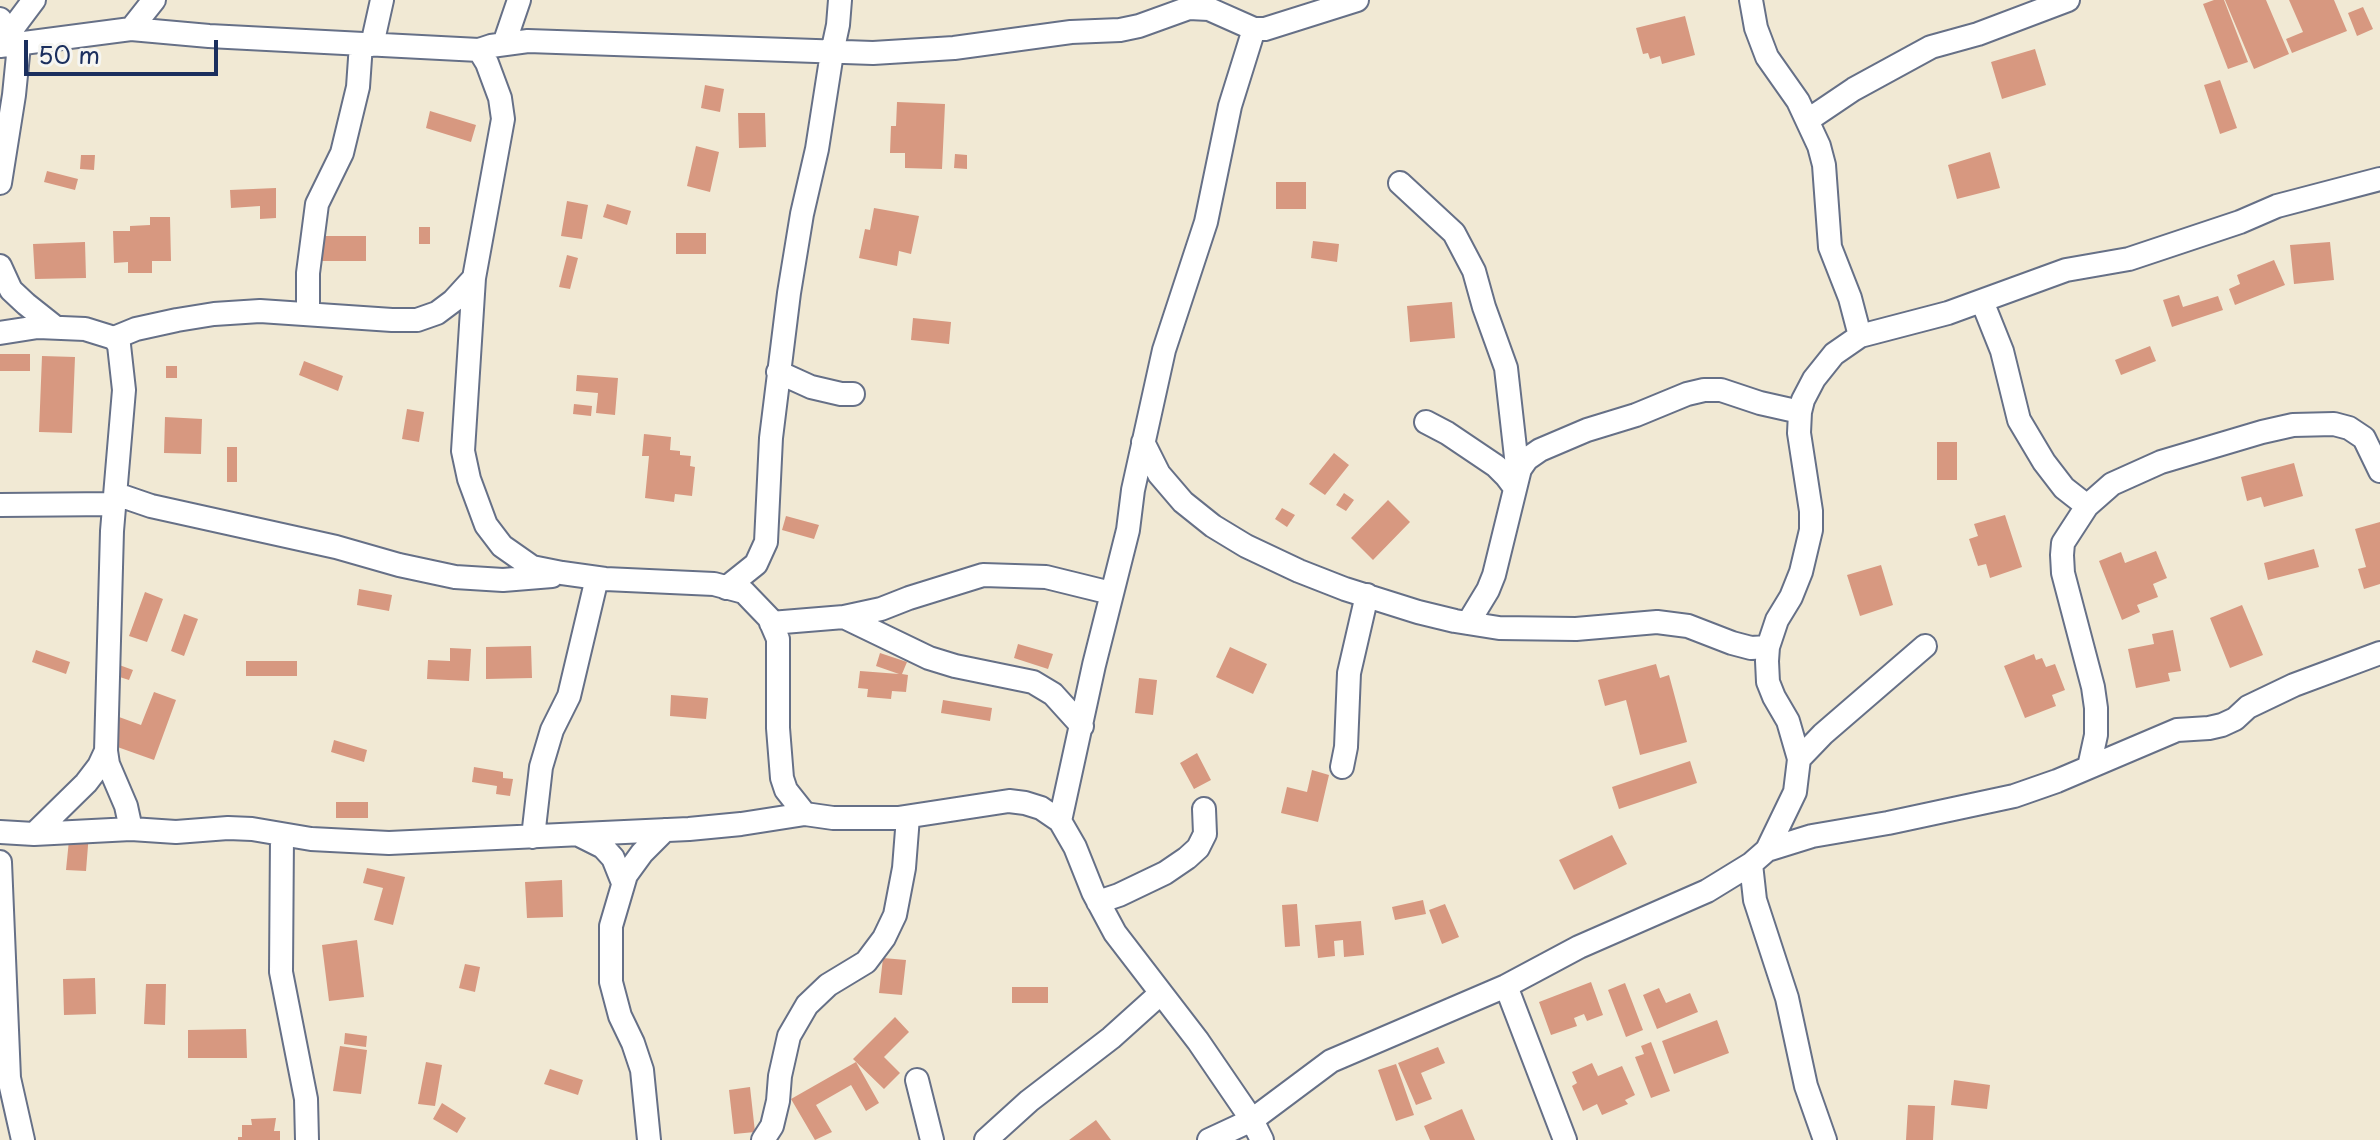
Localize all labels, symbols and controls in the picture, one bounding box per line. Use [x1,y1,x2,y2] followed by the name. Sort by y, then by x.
[28,24,222,74] scale bar
[38,36,100,72] text: 50 m

